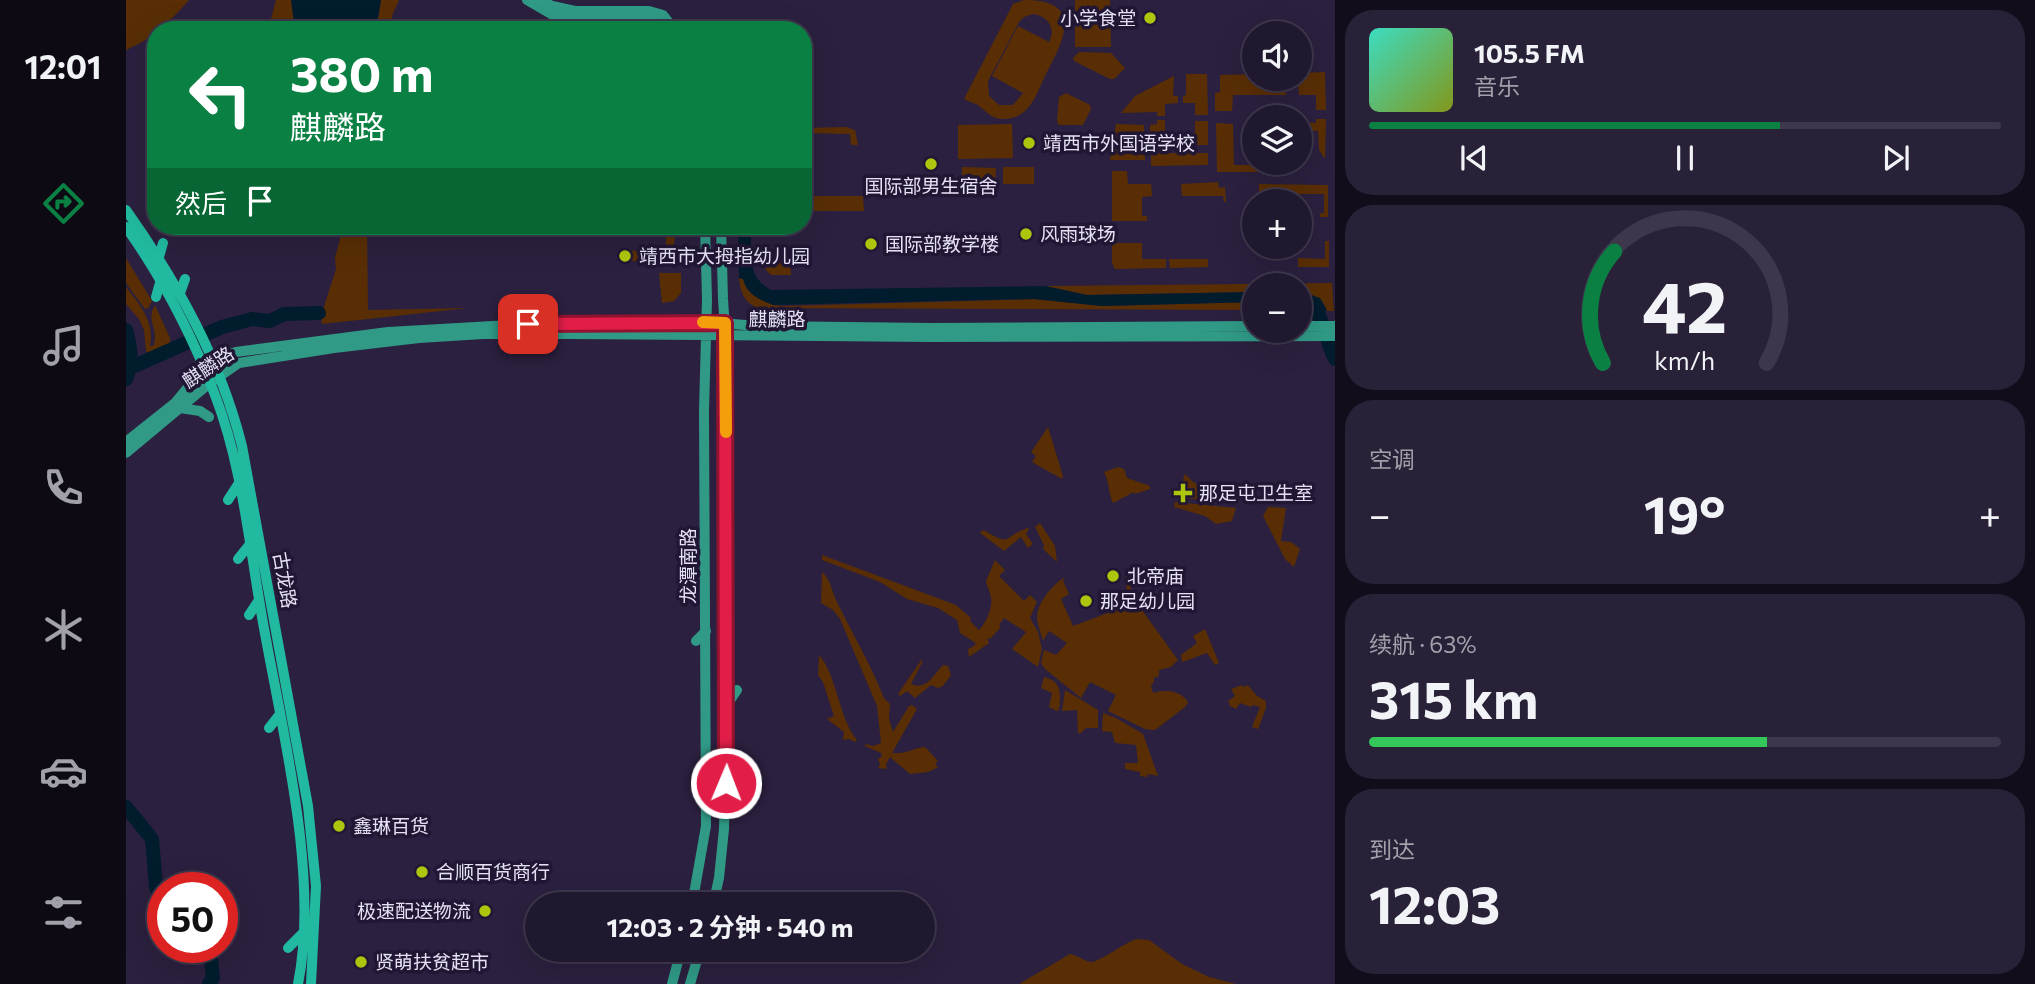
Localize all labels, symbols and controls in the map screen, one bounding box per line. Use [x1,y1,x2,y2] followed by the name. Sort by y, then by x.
[1060,6,1136,29] place label: 小学食堂
[1142,10,1158,26] marker: 小学食堂
[1242,21,1312,343] map controls
[1242,21,1312,91] button: sound
[1474,37,1585,68] text: 105.5 FM
[290,42,434,102] text: 380 m
[25,46,101,86] text: 12:01
[175,49,266,140] icon: left
[1474,72,1520,100] text: 音乐
[1242,105,1312,175] button: layers
[290,106,386,146] text: 麒麟路
[1043,131,1195,154] place label: 靖西市外国语学校
[1021,135,1037,151] marker: 靖西市外国语学校
[1455,139,1493,177] icon: previous
[1666,139,1704,177] icon: pause
[1877,139,1915,177] icon: next
[923,156,939,172] marker: 国际部男生宿舍
[864,174,998,197] place label: 国际部男生宿舍
[39,179,88,228] icon: directions
[241,182,279,220] icon: arrive
[175,187,227,218] text: 然后
[1242,189,1312,259] button: +
[1040,222,1116,245] place label: 风雨球场
[1018,226,1034,242] marker: 风雨球场
[885,232,999,255] place label: 国际部教学楼
[863,236,879,252] marker: 国际部教学楼
[639,244,810,267] place label: 靖西市大拇指幼儿园
[617,248,633,264] marker: 靖西市大拇指幼儿园
[1642,260,1728,349] text: 42
[1242,273,1312,343] button: −
[498,294,558,354] pin
[509,305,547,343] icon: arrive
[748,307,806,330] street label: 麒麟路
[39,321,88,370] icon: music
[178,341,238,392] street label: 麒麟路
[1655,345,1715,375] text: km/h
[1369,445,1415,473] text: 空调
[39,463,88,512] icon: phone
[1199,481,1313,504] place label: 那足屯卫生室
[1644,481,1725,545] text: 19°
[1173,483,1193,503] marker: 那足屯卫生室
[1369,490,1391,537] text: −
[1979,490,2001,537] text: +
[676,528,699,604] street label: 龙潭南路
[269,550,302,610] street label: 古龙路
[1127,564,1184,587] place label: 北帝庙
[1105,568,1121,584] marker: 北帝庙
[1100,589,1195,612] place label: 那足幼儿园
[1078,593,1094,609] marker: 那足幼儿园
[39,605,88,654] icon: climate
[1369,630,1477,658] text: 续航 · 63%
[1369,666,1538,730] text: 315 km
[689,746,763,820] position arrow
[39,747,88,796] icon: car
[353,814,429,837] place label: 鑫琳百货
[331,818,347,834] marker: 鑫琳百货
[1369,835,1415,863] text: 到达
[436,860,550,883] place label: 合顺百货商行
[414,864,430,880] marker: 合顺百货商行
[1369,871,1500,935] text: 12:03
[147,872,238,963] speed limit sign: 50
[39,888,88,937] icon: filters
[357,899,471,922] place label: 极速配送物流
[477,903,493,919] marker: 极速配送物流
[606,911,854,942] text: 12:03 · 2 分钟 · 540 m
[375,950,489,973] place label: 贤萌扶贫超市
[353,954,369,970] marker: 贤萌扶贫超市

